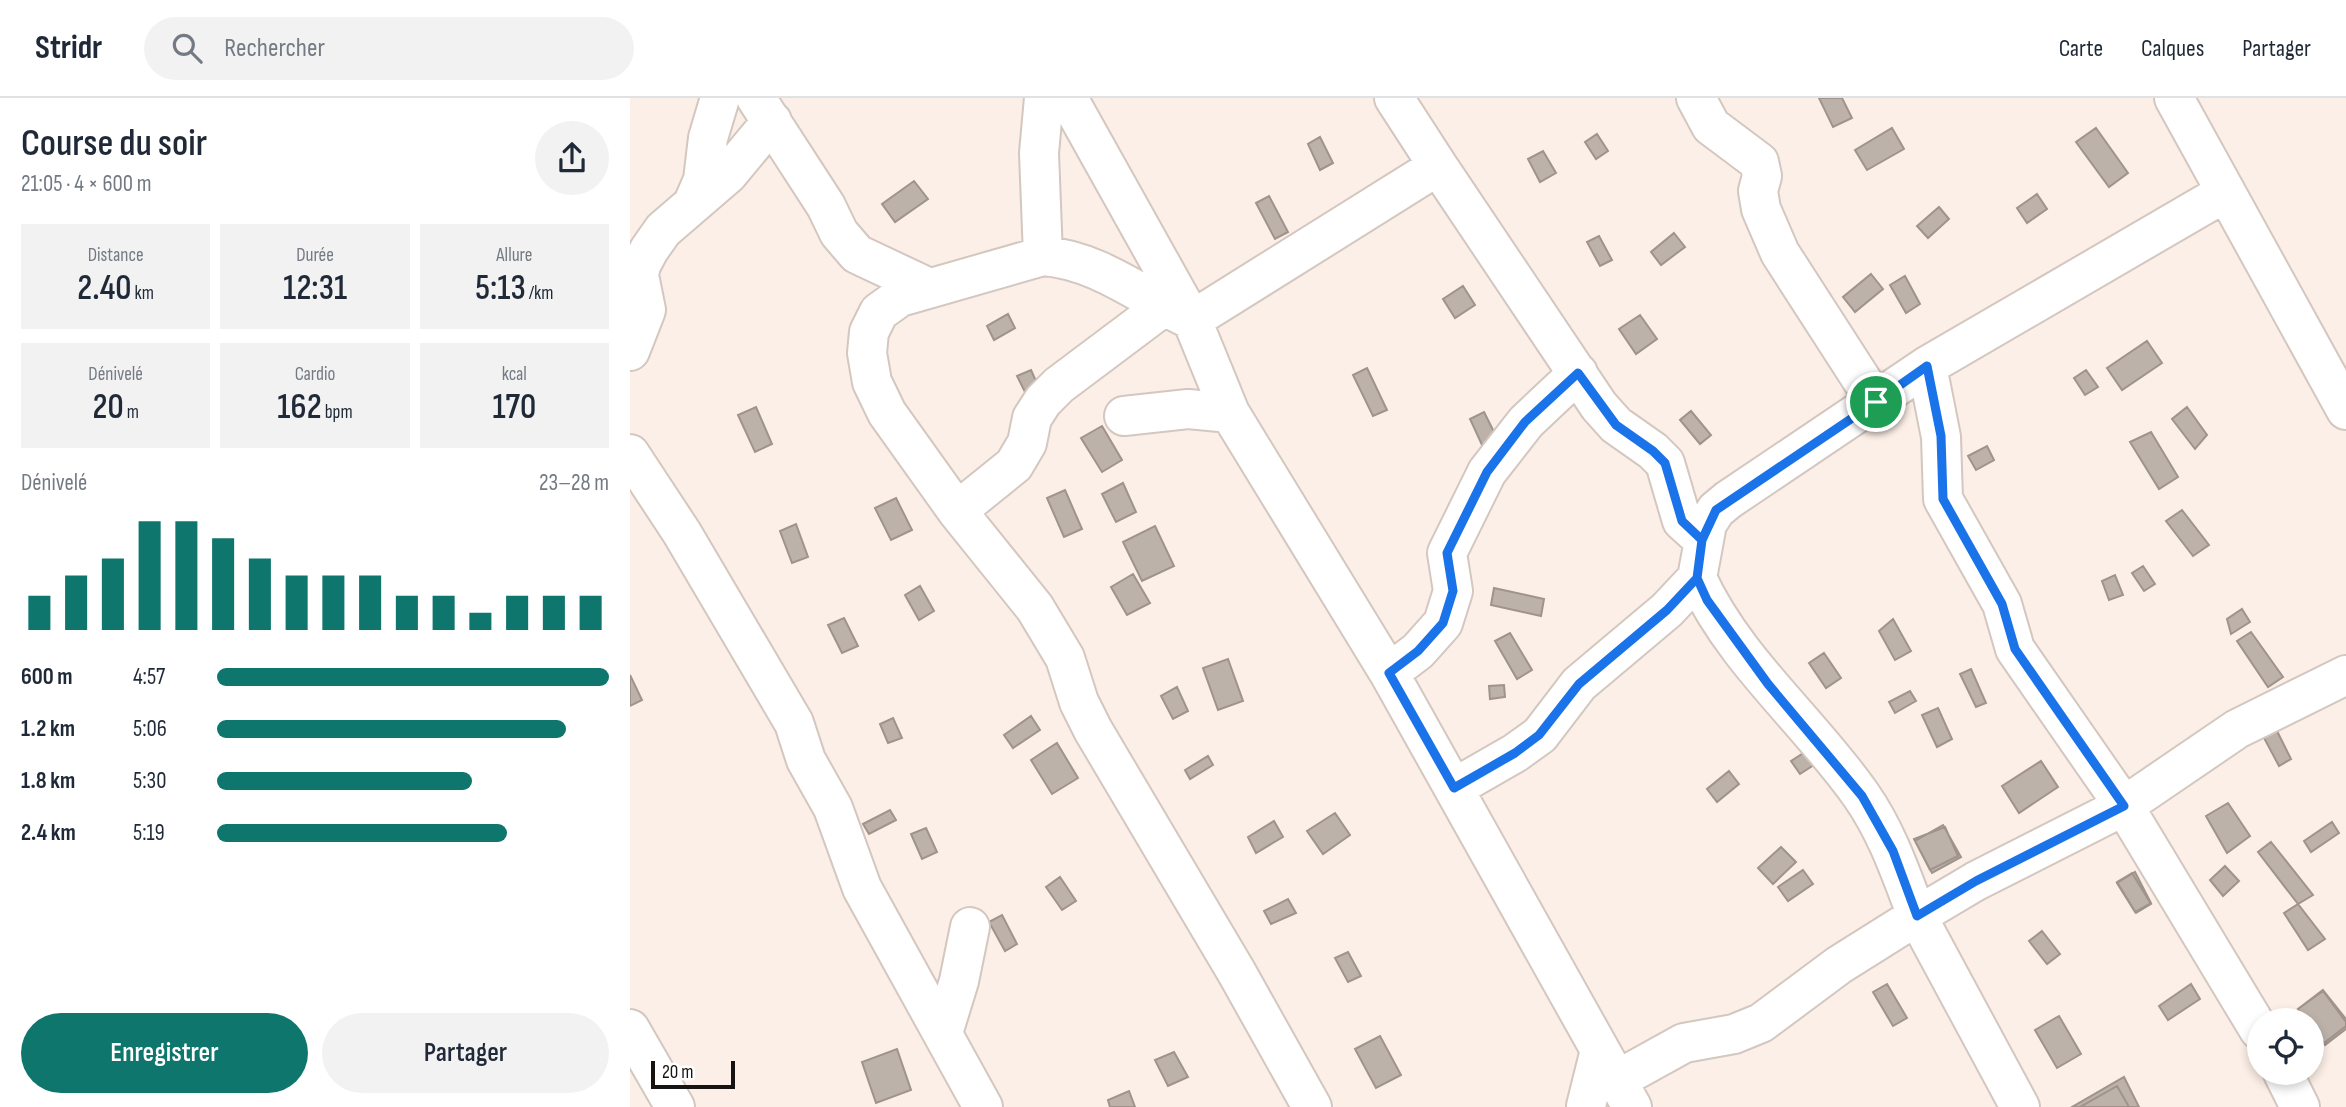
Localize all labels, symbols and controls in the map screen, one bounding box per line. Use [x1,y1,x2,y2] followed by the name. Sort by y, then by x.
[144,17,634,80] search box
[35,28,102,68] text: Stridr
[168,29,206,67] icon: search
[224,33,325,64] text: Rechercher
[2059,34,2103,63] text: Carte
[2141,34,2204,63] text: Calques
[2242,34,2311,63] text: Partager
[21,121,207,166] text: Course du soir
[535,121,609,195] button: share
[21,170,151,198] text: 21:05 · 4 × 600 m
[88,244,144,267] text: Distance
[296,244,334,267] text: Durée
[496,244,532,267] text: Allure
[77,267,132,310] text: 2.40
[283,267,347,310] text: 12:31
[475,267,526,310] text: 5:13
[132,282,154,305] text: km
[526,282,553,305] text: /km
[88,363,143,386] text: Dénivelé
[295,363,335,386] text: Cardio
[502,363,527,386] text: kcal
[1846,372,1906,432] pin
[1857,383,1895,421] icon: arrive
[92,386,124,429] text: 20
[277,386,322,429] text: 162
[492,386,536,429] text: 170
[124,401,139,424] text: m
[322,401,353,424] text: bpm
[21,469,87,497] text: Dénivelé
[539,469,609,497] text: 23–28 m
[21,663,73,691] text: 600 m
[133,663,165,691] text: 4:57
[21,715,75,743] text: 1.2 km
[133,715,167,743] text: 5:06
[21,767,75,795] text: 1.8 km
[133,767,166,795] text: 5:30
[21,819,76,847] text: 2.4 km
[133,819,165,847] text: 5:19
[2247,1008,2324,1085] map controls
[2247,1008,2324,1085] button: locate
[21,1013,308,1093] button: Enregistrer
[322,1013,609,1093] button: Partager
[651,1058,735,1090] scale bar
[662,1061,694,1084] text: 20 m

